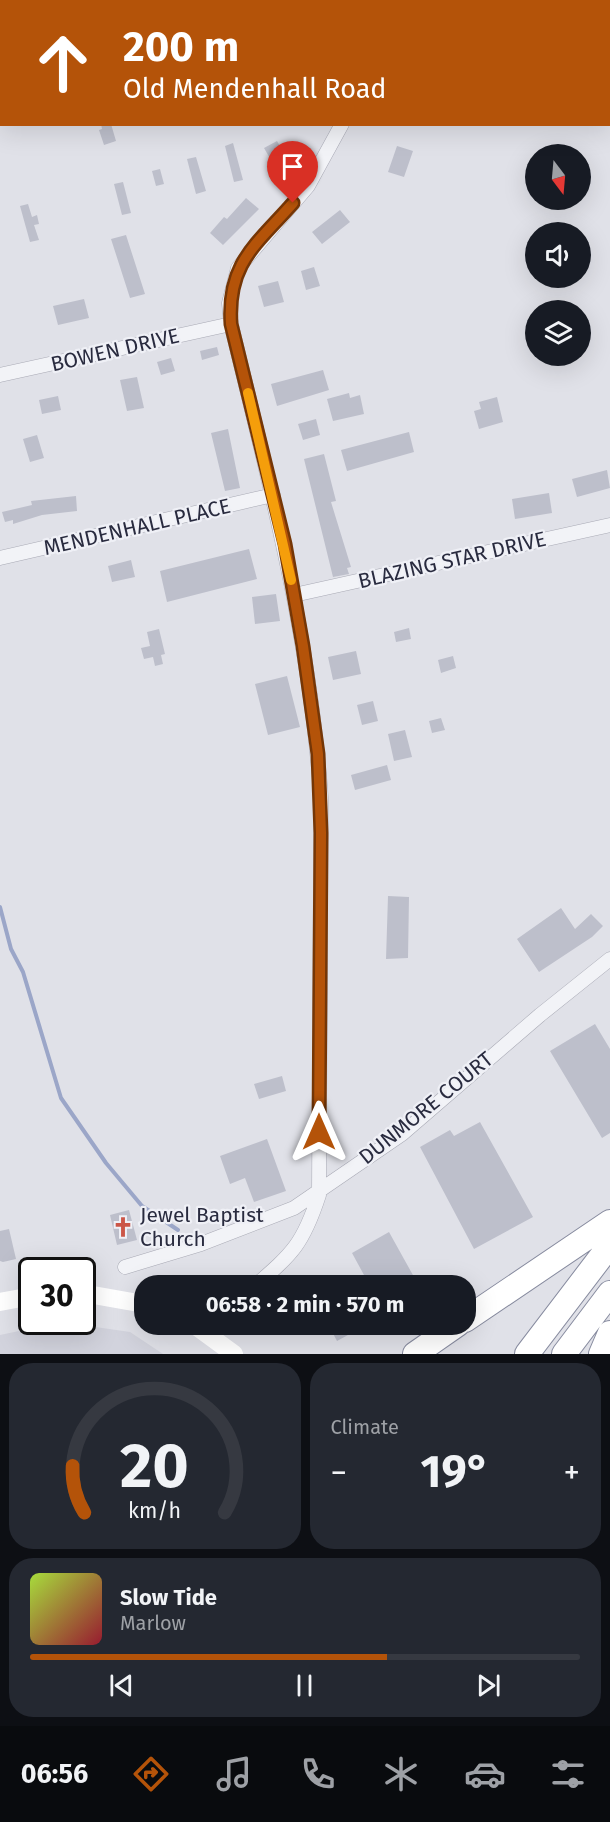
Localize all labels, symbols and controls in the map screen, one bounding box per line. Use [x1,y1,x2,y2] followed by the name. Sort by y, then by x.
[123,22,239,72] text: 200 m
[24,24,102,102] icon: ahead
[123,73,386,105] text: Old Mendenhall Road
[267,141,318,203] pin
[525,144,591,210] north arrow
[525,144,591,366] map controls
[276,150,309,183] icon: arrive
[525,222,591,288] button: sound
[525,300,591,366] button: layers
[48,323,182,377] street label: BOWEN DRIVE
[41,493,233,561] street label: MENDENHALL PLACE
[356,526,548,594] street label: BLAZING STAR DRIVE
[354,1046,498,1170] street label: DUNMORE COURT
[287,1100,351,1164] position arrow
[140,1202,264,1252] place label: Jewel Baptist Church
[111,1215,135,1239] church icon: Jewel Baptist Church
[18,1257,96,1335] speed limit sign: 30
[206,1291,404,1318] text: 06:58 · 2 min · 570 m
[331,1415,399,1439] text: Climate
[120,1429,189,1504] text: 20
[421,1445,490,1499] text: 19°
[331,1453,347,1493] text: −
[564,1453,580,1493] text: +
[128,1498,181,1524] text: km/h
[120,1584,217,1611] text: Slow Tide
[120,1611,186,1635] text: Marlow
[105,1669,138,1702] icon: previous
[288,1669,321,1702] icon: pause
[472,1669,505,1702] icon: next
[130,1753,172,1795] icon: directions
[213,1753,255,1795] icon: music
[297,1753,339,1795] icon: phone
[380,1753,422,1795] icon: climate
[464,1753,506,1795] icon: car
[547,1753,589,1795] icon: filters
[21,1758,88,1790] text: 06:56

